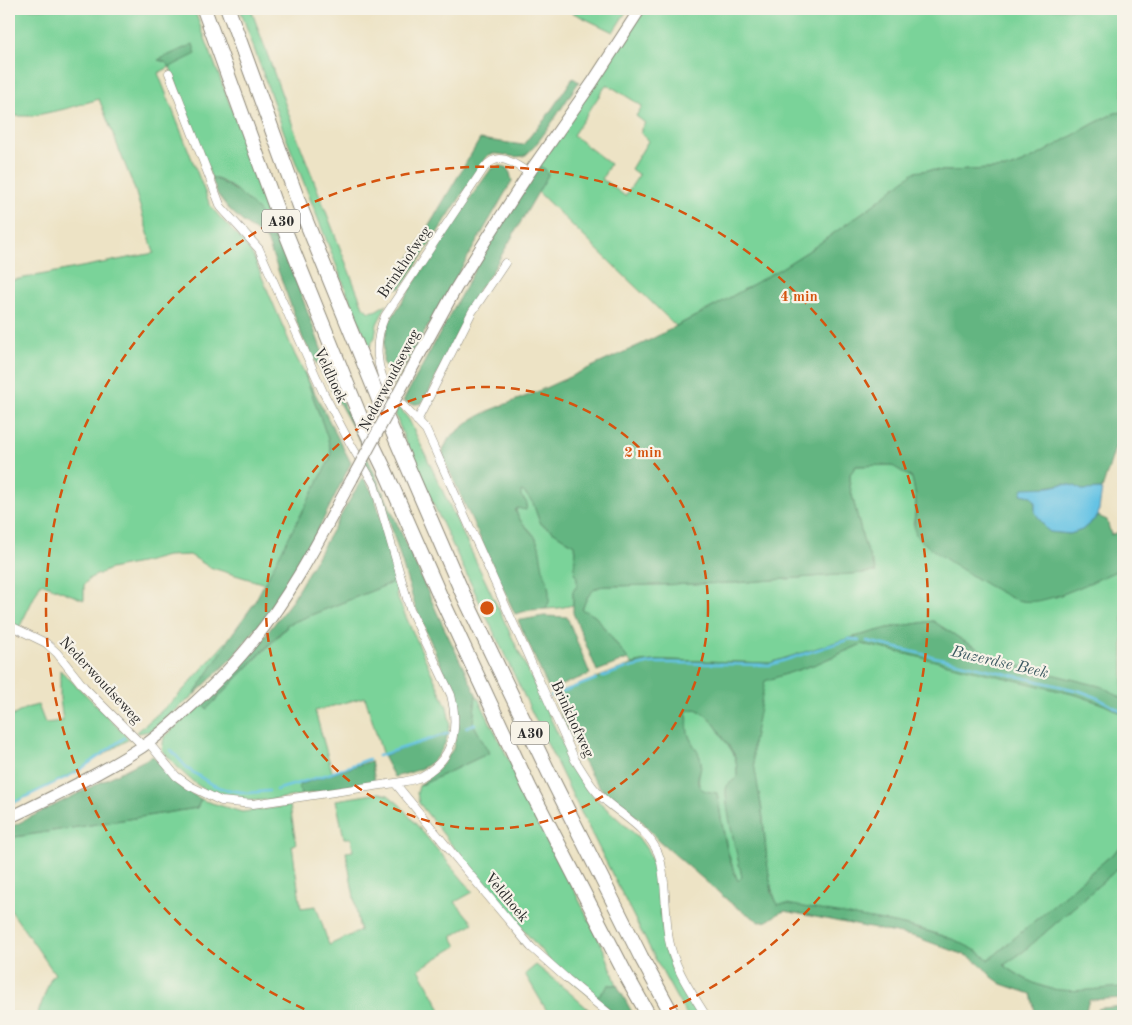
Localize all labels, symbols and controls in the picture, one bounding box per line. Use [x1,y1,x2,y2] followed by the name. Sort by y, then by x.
[262,210,300,232] road number: A30
[376,224,435,301] street label: Brinkhofweg
[780,290,818,305] text: 4 min
[357,327,423,434] street label: Nederwoudseweg
[310,346,349,406] street label: Veldhoek
[624,446,662,461] text: 2 min
[478,599,496,617] centre of rings
[56,635,144,727] street label: Nederwoudseweg
[949,644,1050,682] water label: Buzerdse Beek
[547,679,596,760] street label: Brinkhofweg
[511,721,549,744] road number: A30
[481,870,531,926] street label: Veldhoek

